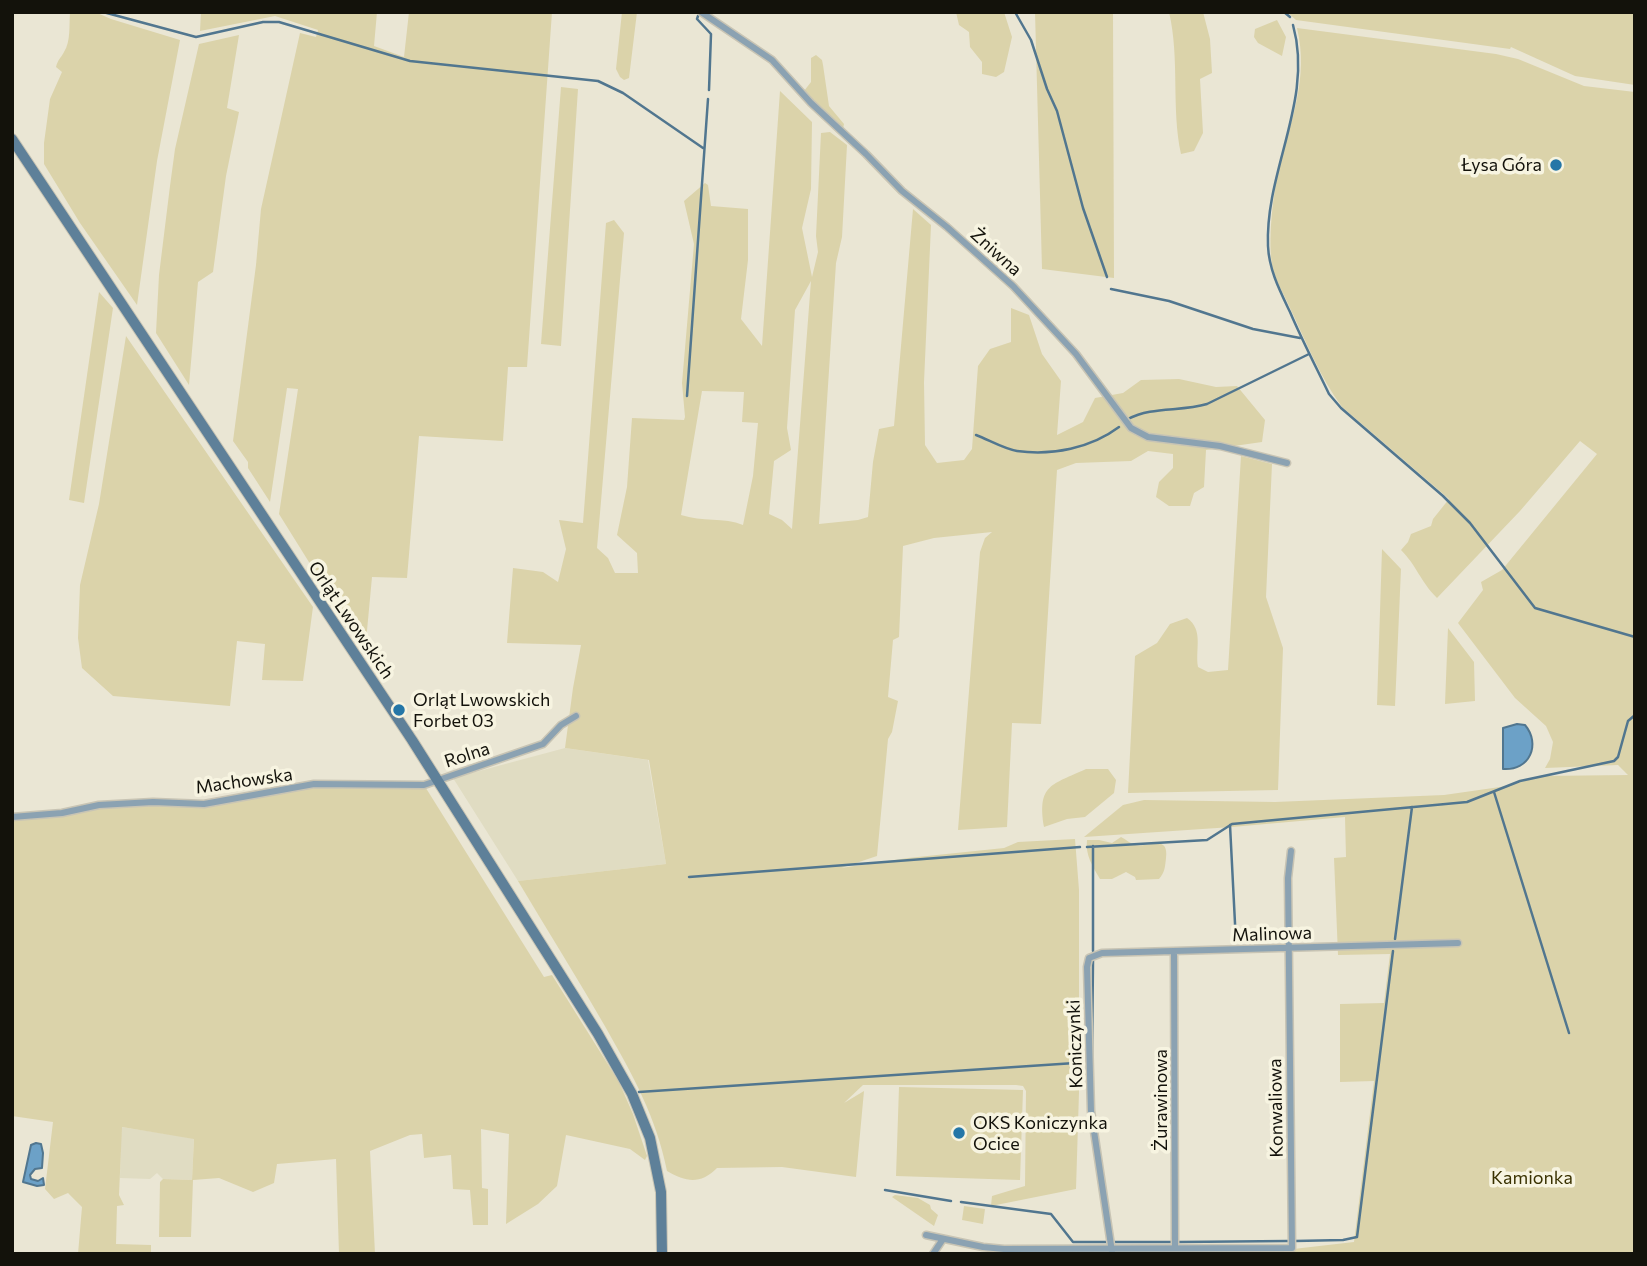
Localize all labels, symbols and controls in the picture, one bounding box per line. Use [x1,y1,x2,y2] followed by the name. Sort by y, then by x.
[1461,154,1542,176] place label: Łysa Góra
[1548,157,1564,173] marker: Łysa Góra
[966,224,1026,280] street label: Żniwna
[304,557,398,683] street label: Orląt Lwowskich
[413,689,550,732] place label: Orląt Lwowskich Forbet 03
[391,702,407,718] marker: Orląt Lwowskich Forbet 03
[442,738,492,772] street label: Rolna
[194,763,294,799] street label: Machowska
[1232,922,1312,946] street label: Malinowa
[1063,999,1087,1089] street label: Koniczynki
[1150,1049,1172,1151] street label: Żurawinowa
[1264,1058,1288,1158] street label: Konwaliowa
[973,1112,1108,1154] place label: OKS Koniczynka Ocice
[951,1125,967,1141] marker: OKS Koniczynka Ocice
[1491,1167,1573,1189] park label: Kamionka

